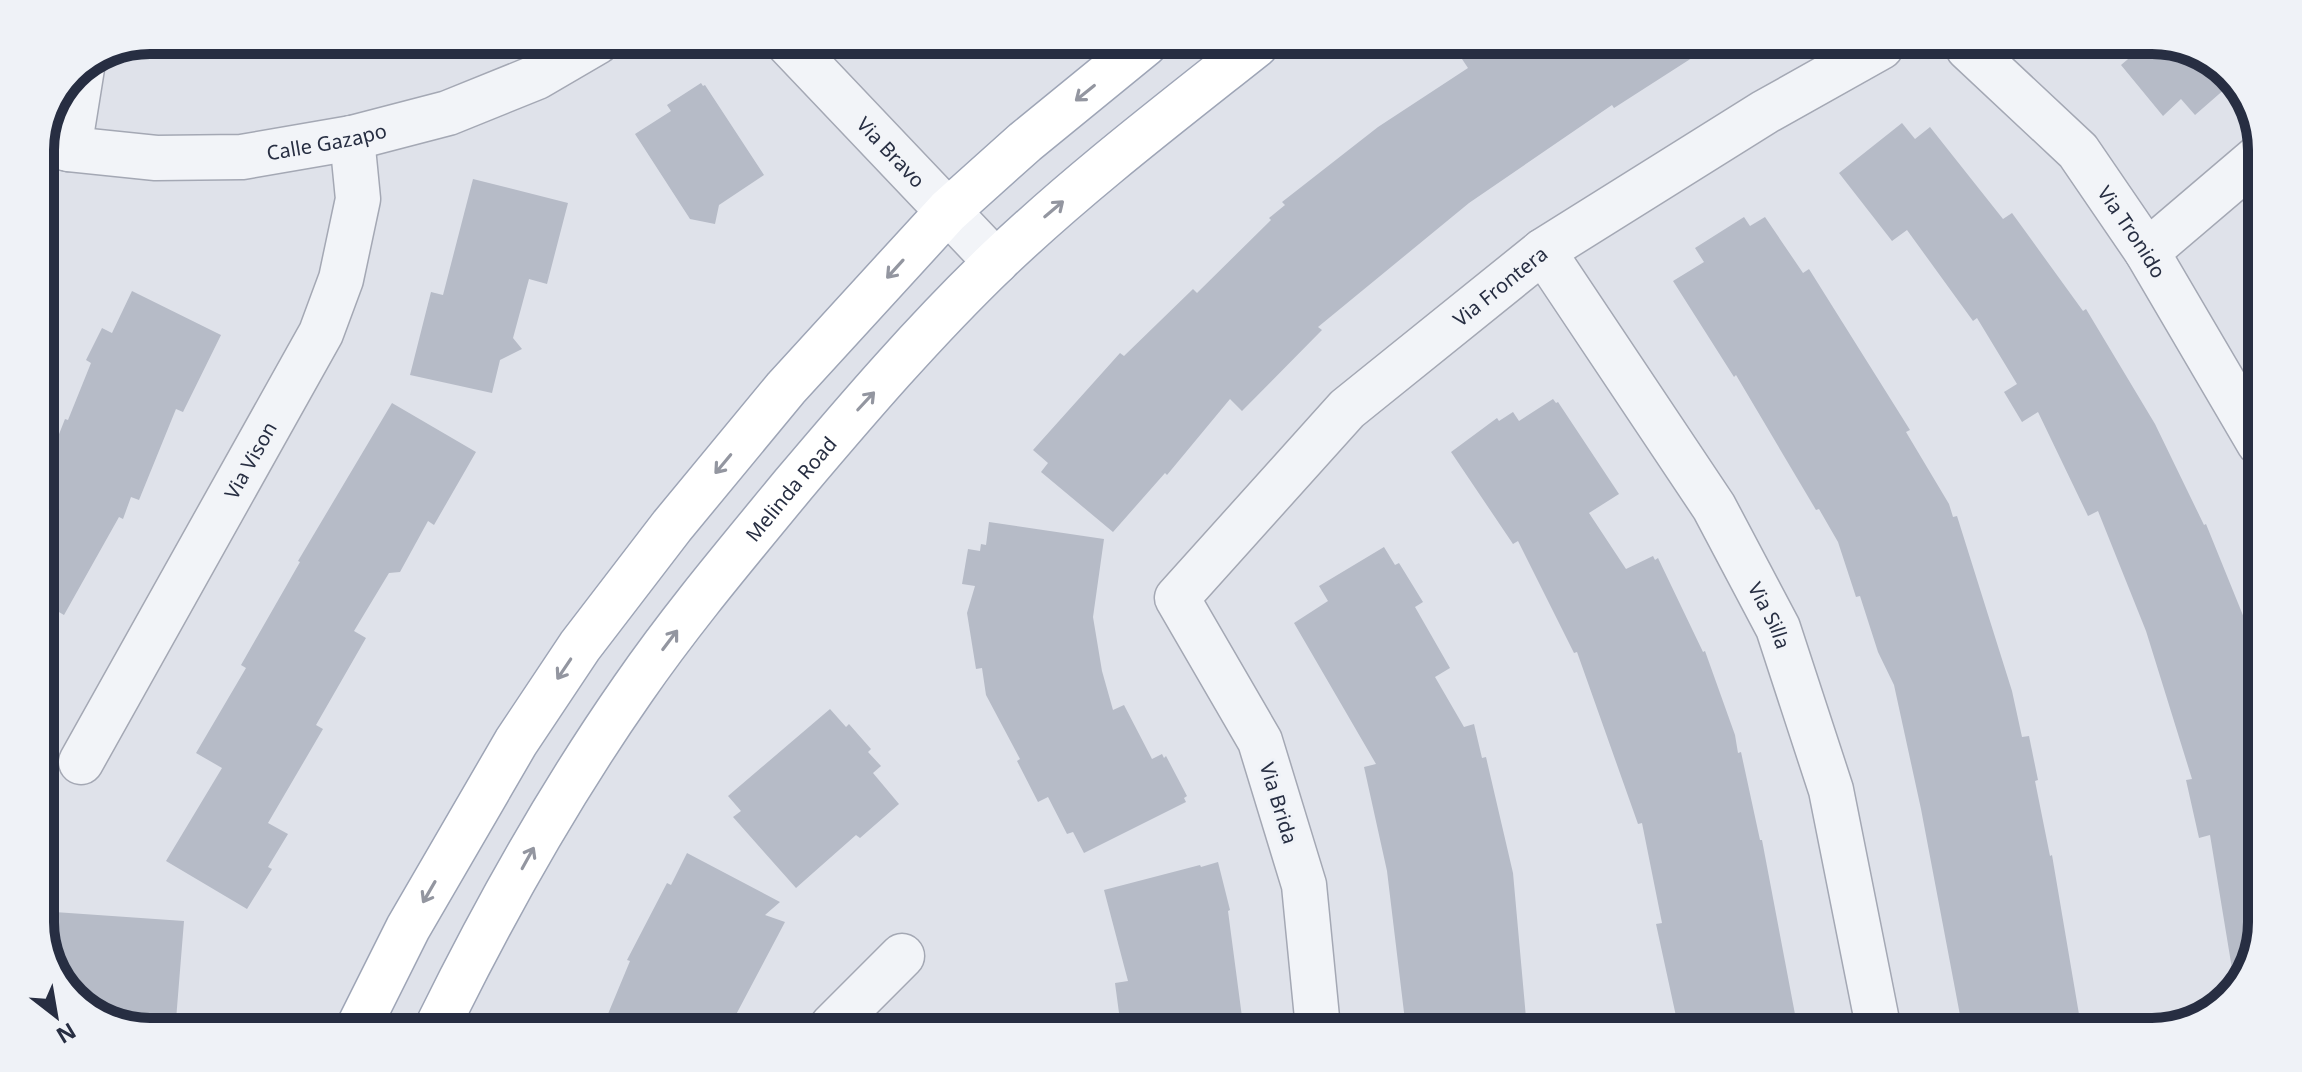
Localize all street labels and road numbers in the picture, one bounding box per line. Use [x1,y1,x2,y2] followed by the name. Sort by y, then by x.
[851,111,931,193] street label: Via Bravo
[264,116,389,166] street label: Calle Gazapo
[2092,180,2173,283] street label: Via Tronido
[1447,240,1553,332] street label: Via Frontera
[217,416,282,504] street label: Via Vison
[739,430,842,547] street label: Melinda Road
[1742,577,1797,652] street label: Via Silla
[1254,759,1304,847] street label: Via Brida

